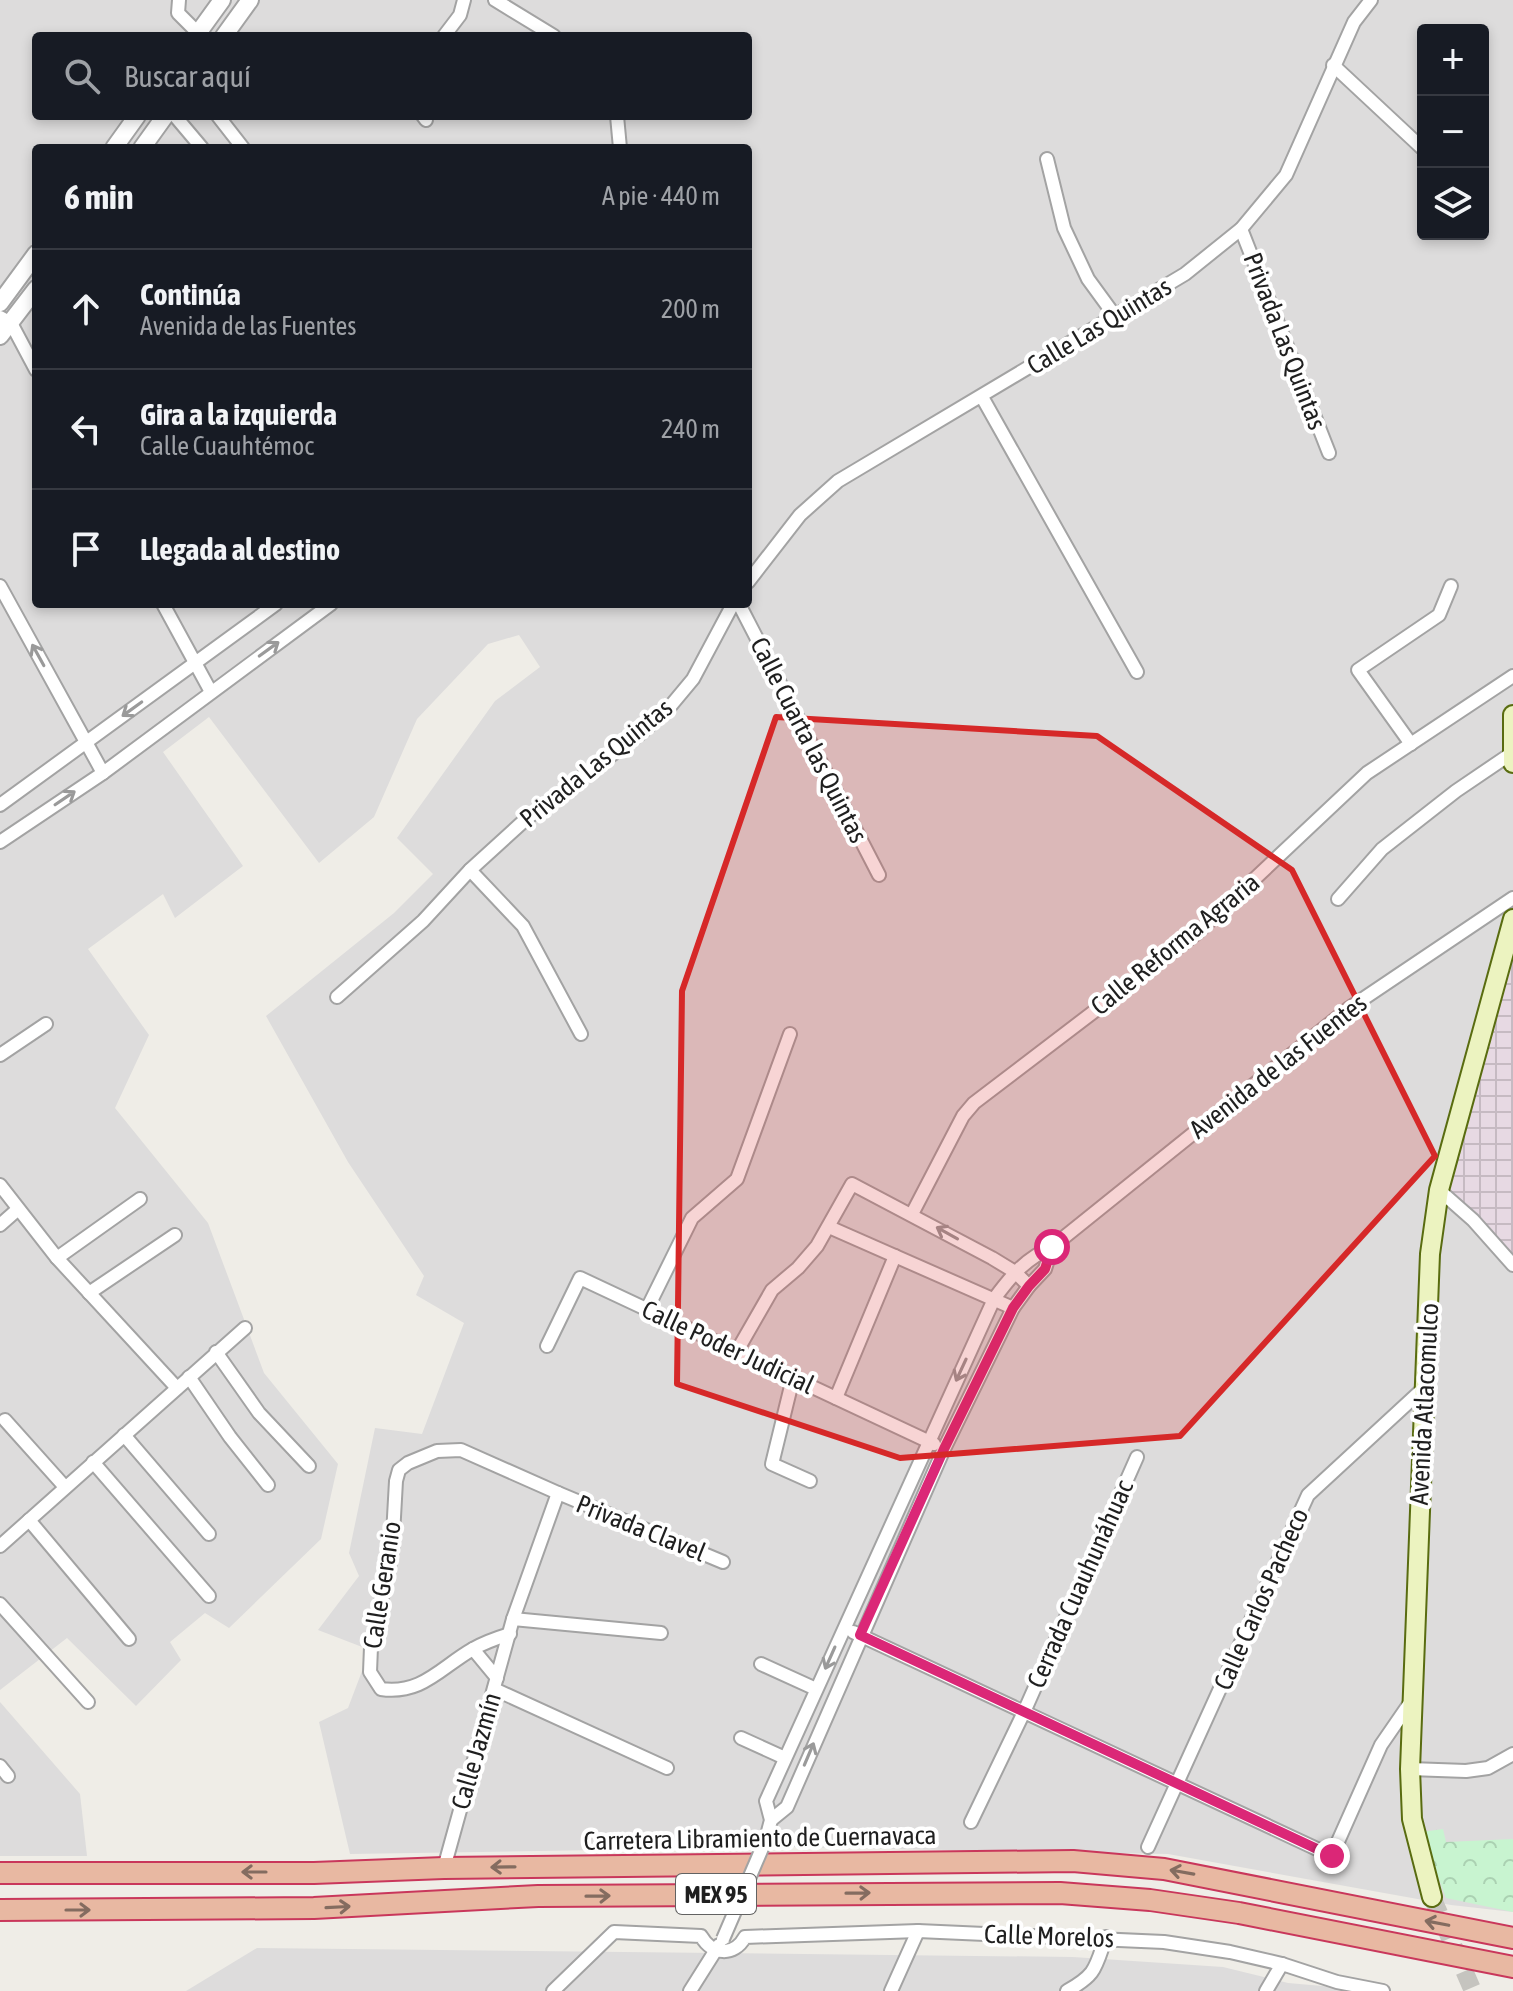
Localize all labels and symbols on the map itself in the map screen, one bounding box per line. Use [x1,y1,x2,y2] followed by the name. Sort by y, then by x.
[1238,248,1332,434] street label: Privada Las Quintas
[1022,271,1176,381] street label: Calle Las Quintas
[744,632,874,848] street label: Calle Cuarta las Quintas
[258,641,279,658] one-way arrow
[29,644,45,668] one-way arrow
[514,693,678,833] street label: Privada Las Quintas
[121,701,143,718] one-way arrow
[53,790,75,806] one-way arrow
[1085,867,1265,1021] street label: Calle Reforma Agraria
[1184,988,1372,1144] street label: Avenida de las Fuentes
[936,1225,959,1241] one-way arrow
[1034,1229,1070,1265] route start
[637,1294,819,1400] street label: Calle Poder Judicial
[1404,1302,1444,1506] street label: Avenida Atlacomulco
[953,1358,968,1382] one-way arrow
[1021,1475,1139,1692] street label: Cerrada Cuauhunáhuac
[572,1488,710,1568] street label: Privada Clavel
[1207,1503,1315,1695] street label: Calle Carlos Pacheco
[357,1519,407,1651] street label: Calle Geranio
[822,1645,837,1669] one-way arrow
[445,1689,507,1813] street label: Calle Jazmín
[803,1743,818,1767] one-way arrow
[583,1820,937,1856] street label: Carretera Libramiento de Cuernavaca
[1314,1838,1350,1874] route end
[490,1859,517,1875] one-way arrow
[241,1864,268,1880] one-way arrow
[1169,1864,1195,1879] one-way arrow
[676,1874,756,1914] road number: MEX 95
[844,1885,871,1901] one-way arrow
[584,1888,611,1903] one-way arrow
[324,1899,351,1914] one-way arrow
[64,1902,91,1918] one-way arrow
[1424,1914,1450,1929] one-way arrow
[984,1919,1114,1953] street label: Calle Morelos

